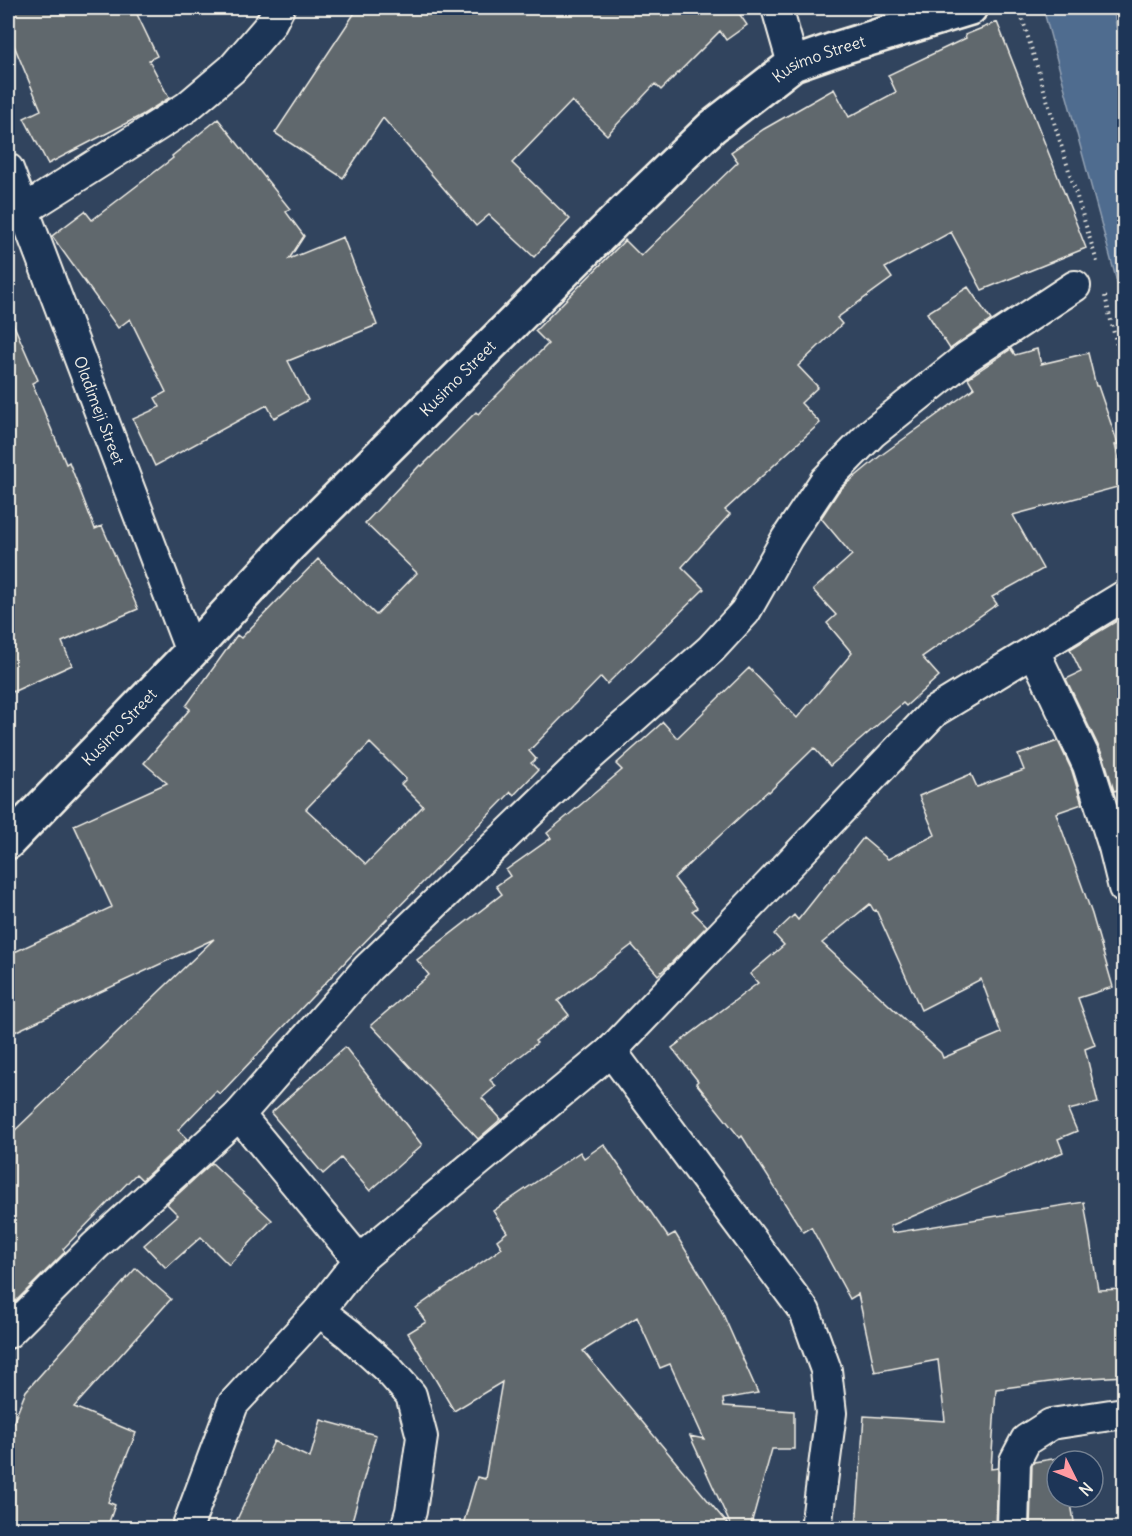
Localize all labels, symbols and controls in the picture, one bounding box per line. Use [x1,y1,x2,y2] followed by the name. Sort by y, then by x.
[768,30,868,87] street label: Kusimo Street
[415,335,500,420] street label: Kusimo Street
[70,353,129,468] street label: Oladimeji Street
[77,684,161,770] street label: Kusimo Street
[1045,1449,1105,1509] north arrow
[1075,1478,1097,1500] text: N

